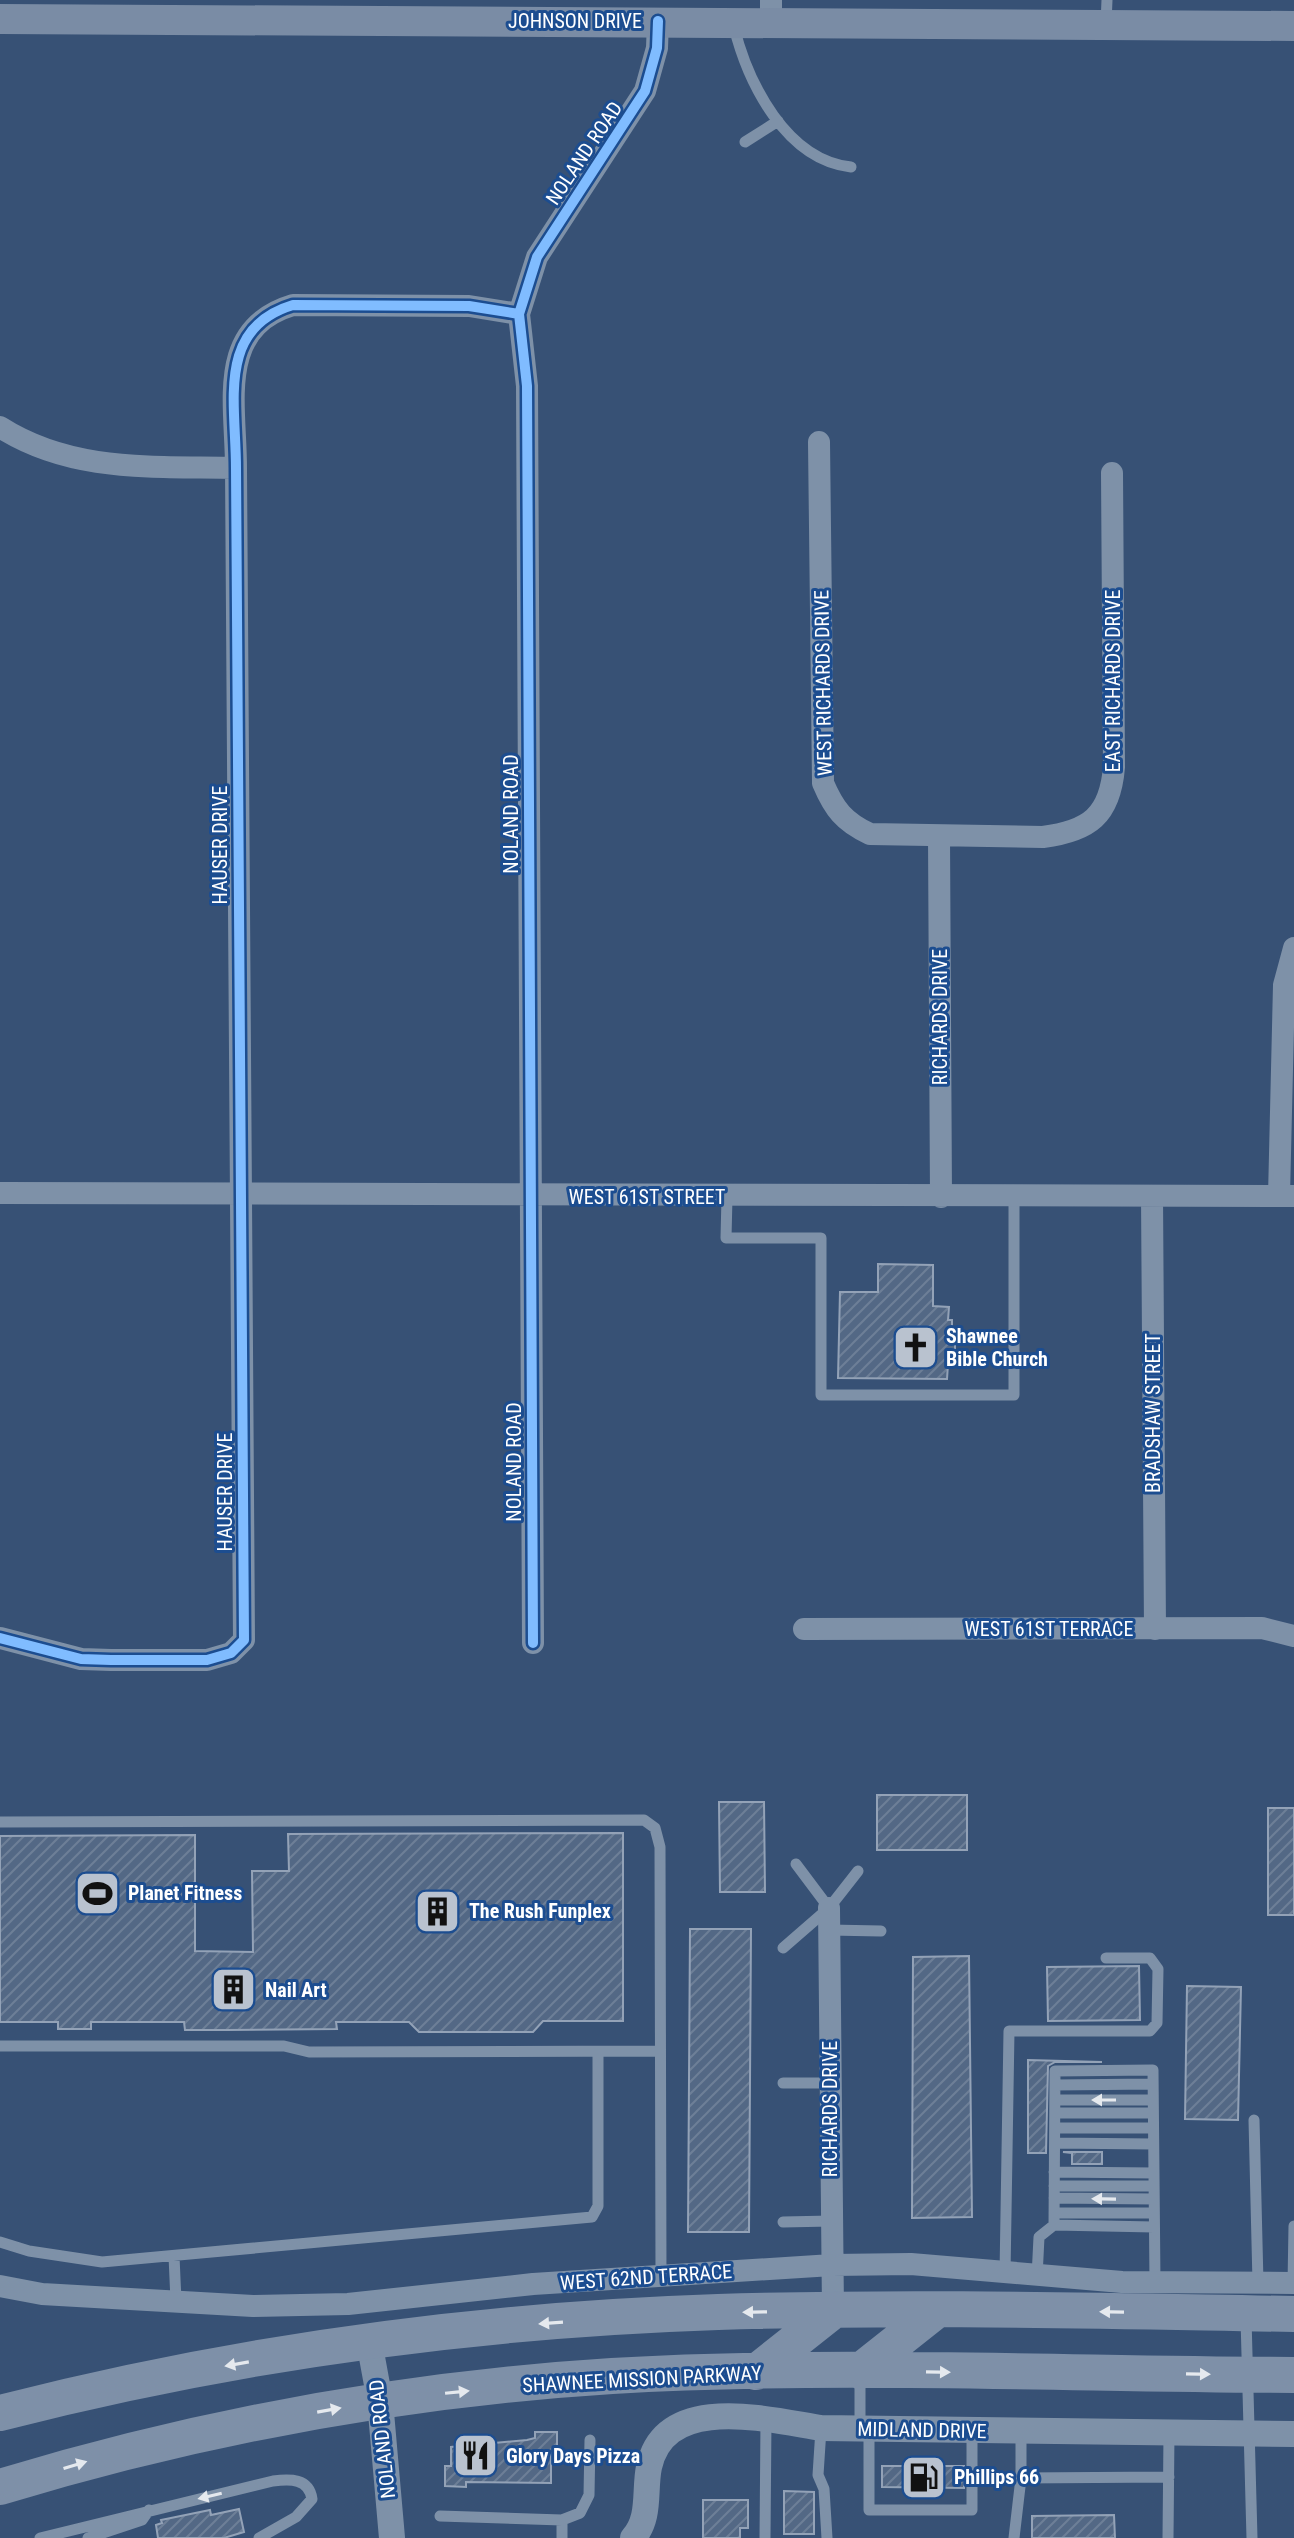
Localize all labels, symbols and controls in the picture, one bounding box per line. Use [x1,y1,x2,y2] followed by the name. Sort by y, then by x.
[508,9,642,33] street label: JOHNSON DRIVE
[541,97,627,209] street label: NOLAND ROAD
[809,590,837,776] street label: WEST RICHARDS DRIVE
[1101,590,1125,772] street label: EAST RICHARDS DRIVE
[499,754,523,874] street label: NOLAND ROAD
[208,786,232,904] street label: HAUSER DRIVE
[928,949,952,1085] street label: RICHARDS DRIVE
[569,1185,725,1209] street label: WEST 61ST STREET
[891,1324,939,1372] church icon: Shawnee Bible Church
[946,1324,1048,1371] place label: Shawnee Bible Church
[1141,1333,1165,1493] street label: BRADSHAW STREET
[502,1402,526,1522] street label: NOLAND ROAD
[213,1433,237,1551] street label: HAUSER DRIVE
[965,1617,1133,1641] street label: WEST 61ST TERRACE
[73,1869,121,1917] sports icon: Planet Fitness
[128,1881,242,1905] place label: Planet Fitness
[414,1887,462,1935] building icon: The Rush Funplex
[469,1899,611,1923] place label: The Rush Funplex
[210,1966,258,2014] building icon: Nail Art
[265,1978,327,2002] place label: Nail Art
[818,2041,842,2177] street label: RICHARDS DRIVE
[1091,2094,1116,2106] one-way arrow
[1091,2193,1116,2205] one-way arrow
[559,2259,733,2295] street label: WEST 62ND TERRACE
[1099,2305,1124,2318] one-way arrow
[742,2306,767,2318] one-way arrow
[538,2316,563,2329] one-way arrow
[224,2358,249,2371] one-way arrow
[522,2361,763,2397] street label: SHAWNEE MISSION PARKWAY
[926,2366,951,2378] one-way arrow
[1186,2368,1211,2381] one-way arrow
[364,2378,400,2500] street label: NOLAND ROAD
[445,2385,470,2398] one-way arrow
[316,2403,341,2415] one-way arrow
[857,2417,987,2443] street label: MIDLAND DRIVE
[451,2432,499,2480] restaurant icon: Glory Days Pizza
[506,2444,640,2468] place label: Glory Days Pizza
[899,2453,947,2501] fuel station icon: Phillips 66
[63,2458,87,2471] one-way arrow
[954,2465,1039,2489] place label: Phillips 66
[197,2490,222,2502] one-way arrow

